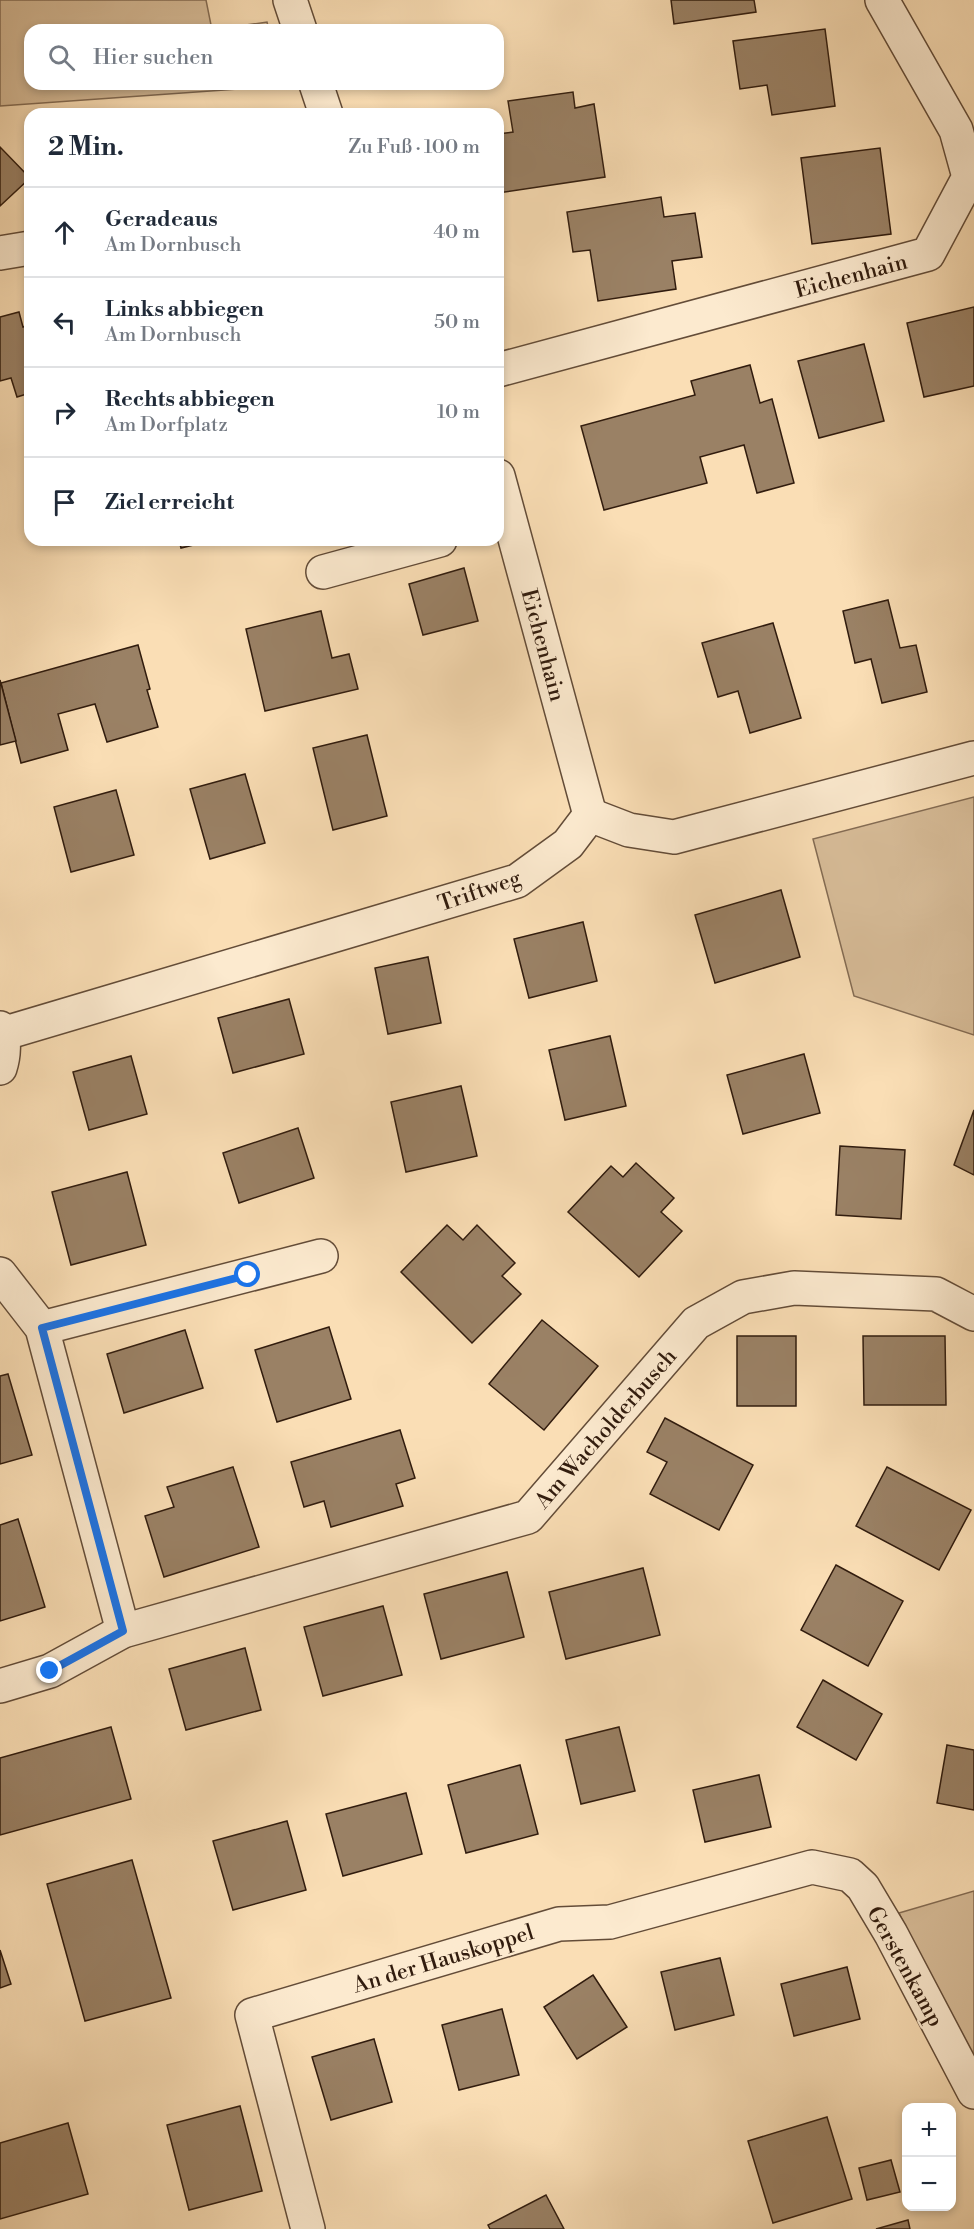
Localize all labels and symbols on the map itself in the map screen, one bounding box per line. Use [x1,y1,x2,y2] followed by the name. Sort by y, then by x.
[792,248,911,304] street label: Eichenhain
[515,586,571,705] street label: Eichenhain
[435,864,525,918] street label: Triftweg
[234,1261,260,1287] route start
[529,1343,683,1515] street label: Am Wacholderbusch
[36,1657,62,1683] route end
[860,1902,949,2032] street label: Gerstenkamp
[349,1919,538,2000] street label: An der Hauskoppel

